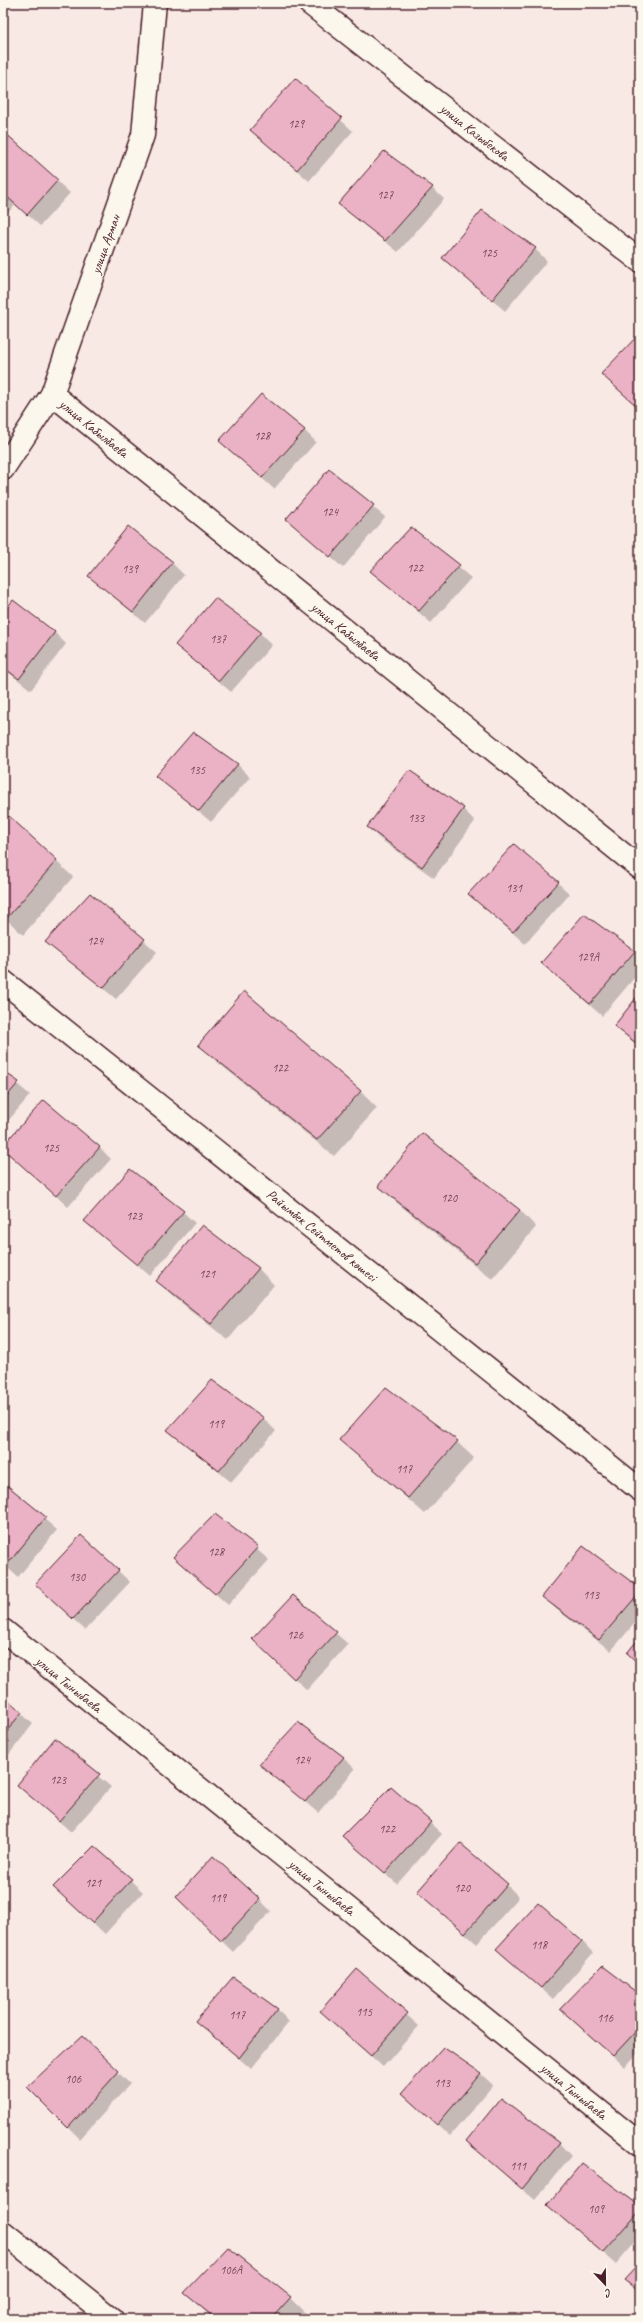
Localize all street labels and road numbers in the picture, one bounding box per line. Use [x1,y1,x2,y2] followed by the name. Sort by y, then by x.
[436,100,514,165] street label: улица Казыбекова
[87,211,124,277] street label: улица Арман
[55,395,133,462] street label: улица Кабылбаева
[307,598,385,665] street label: улица Кабылбаева
[263,1186,382,1287] street label: Райымбек Сейтметов көшесі
[31,1652,106,1717] street label: улица Тыныбаева
[284,1855,359,1920] street label: улица Тыныбаева
[536,2059,611,2124] street label: улица Тыныбаева

